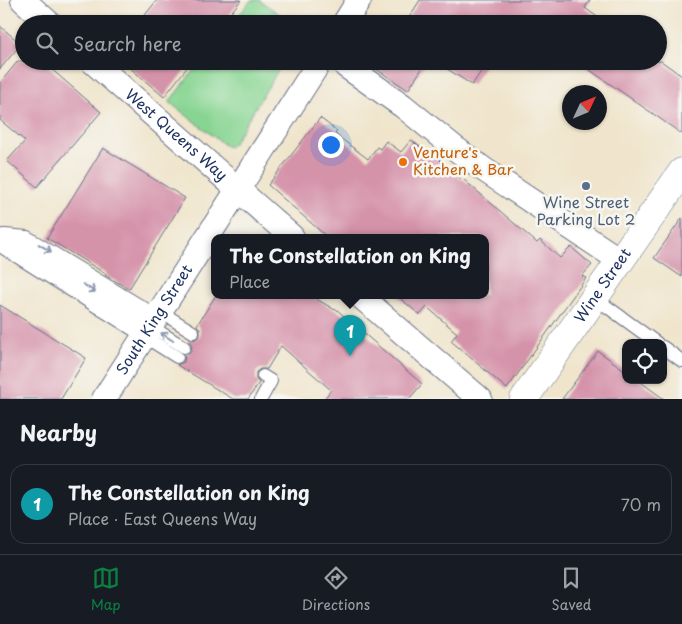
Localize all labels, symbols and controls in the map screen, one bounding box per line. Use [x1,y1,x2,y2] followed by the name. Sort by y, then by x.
[15,15,667,70] search box
[33,29,61,57] icon: search
[73,29,182,57] text: Search here
[121,82,233,185] street label: West Queens Way
[562,85,607,130] north arrow
[318,132,344,158] your location
[413,140,513,180] place label: Venture's Kitchen & Bar
[397,156,409,168] marker: Venture's Kitchen & Bar
[580,180,592,192] marker: Wine Street Parking Lot 2
[537,190,635,230] place label: Wine Street Parking Lot 2
[211,234,489,299] popup
[229,241,471,269] text: The Constellation on King
[567,243,636,327] street label: Wine Street
[38,244,52,254] one-way arrow
[110,259,197,379] street label: South King Street
[229,269,270,293] text: Place
[81,284,95,294] one-way arrow
[334,315,366,356] pin: 1
[160,331,174,341] one-way arrow
[622,339,667,384] map controls
[622,339,667,384] button: locate
[20,416,97,448] text: Nearby
[68,478,310,506] text: The Constellation on King
[33,492,41,516] text: 1
[621,492,661,516] text: 70 m
[68,506,257,530] text: Place · East Queens Way
[91,564,121,615] tab: Map
[302,564,370,615] tab: Directions
[552,564,591,615] tab: Saved

